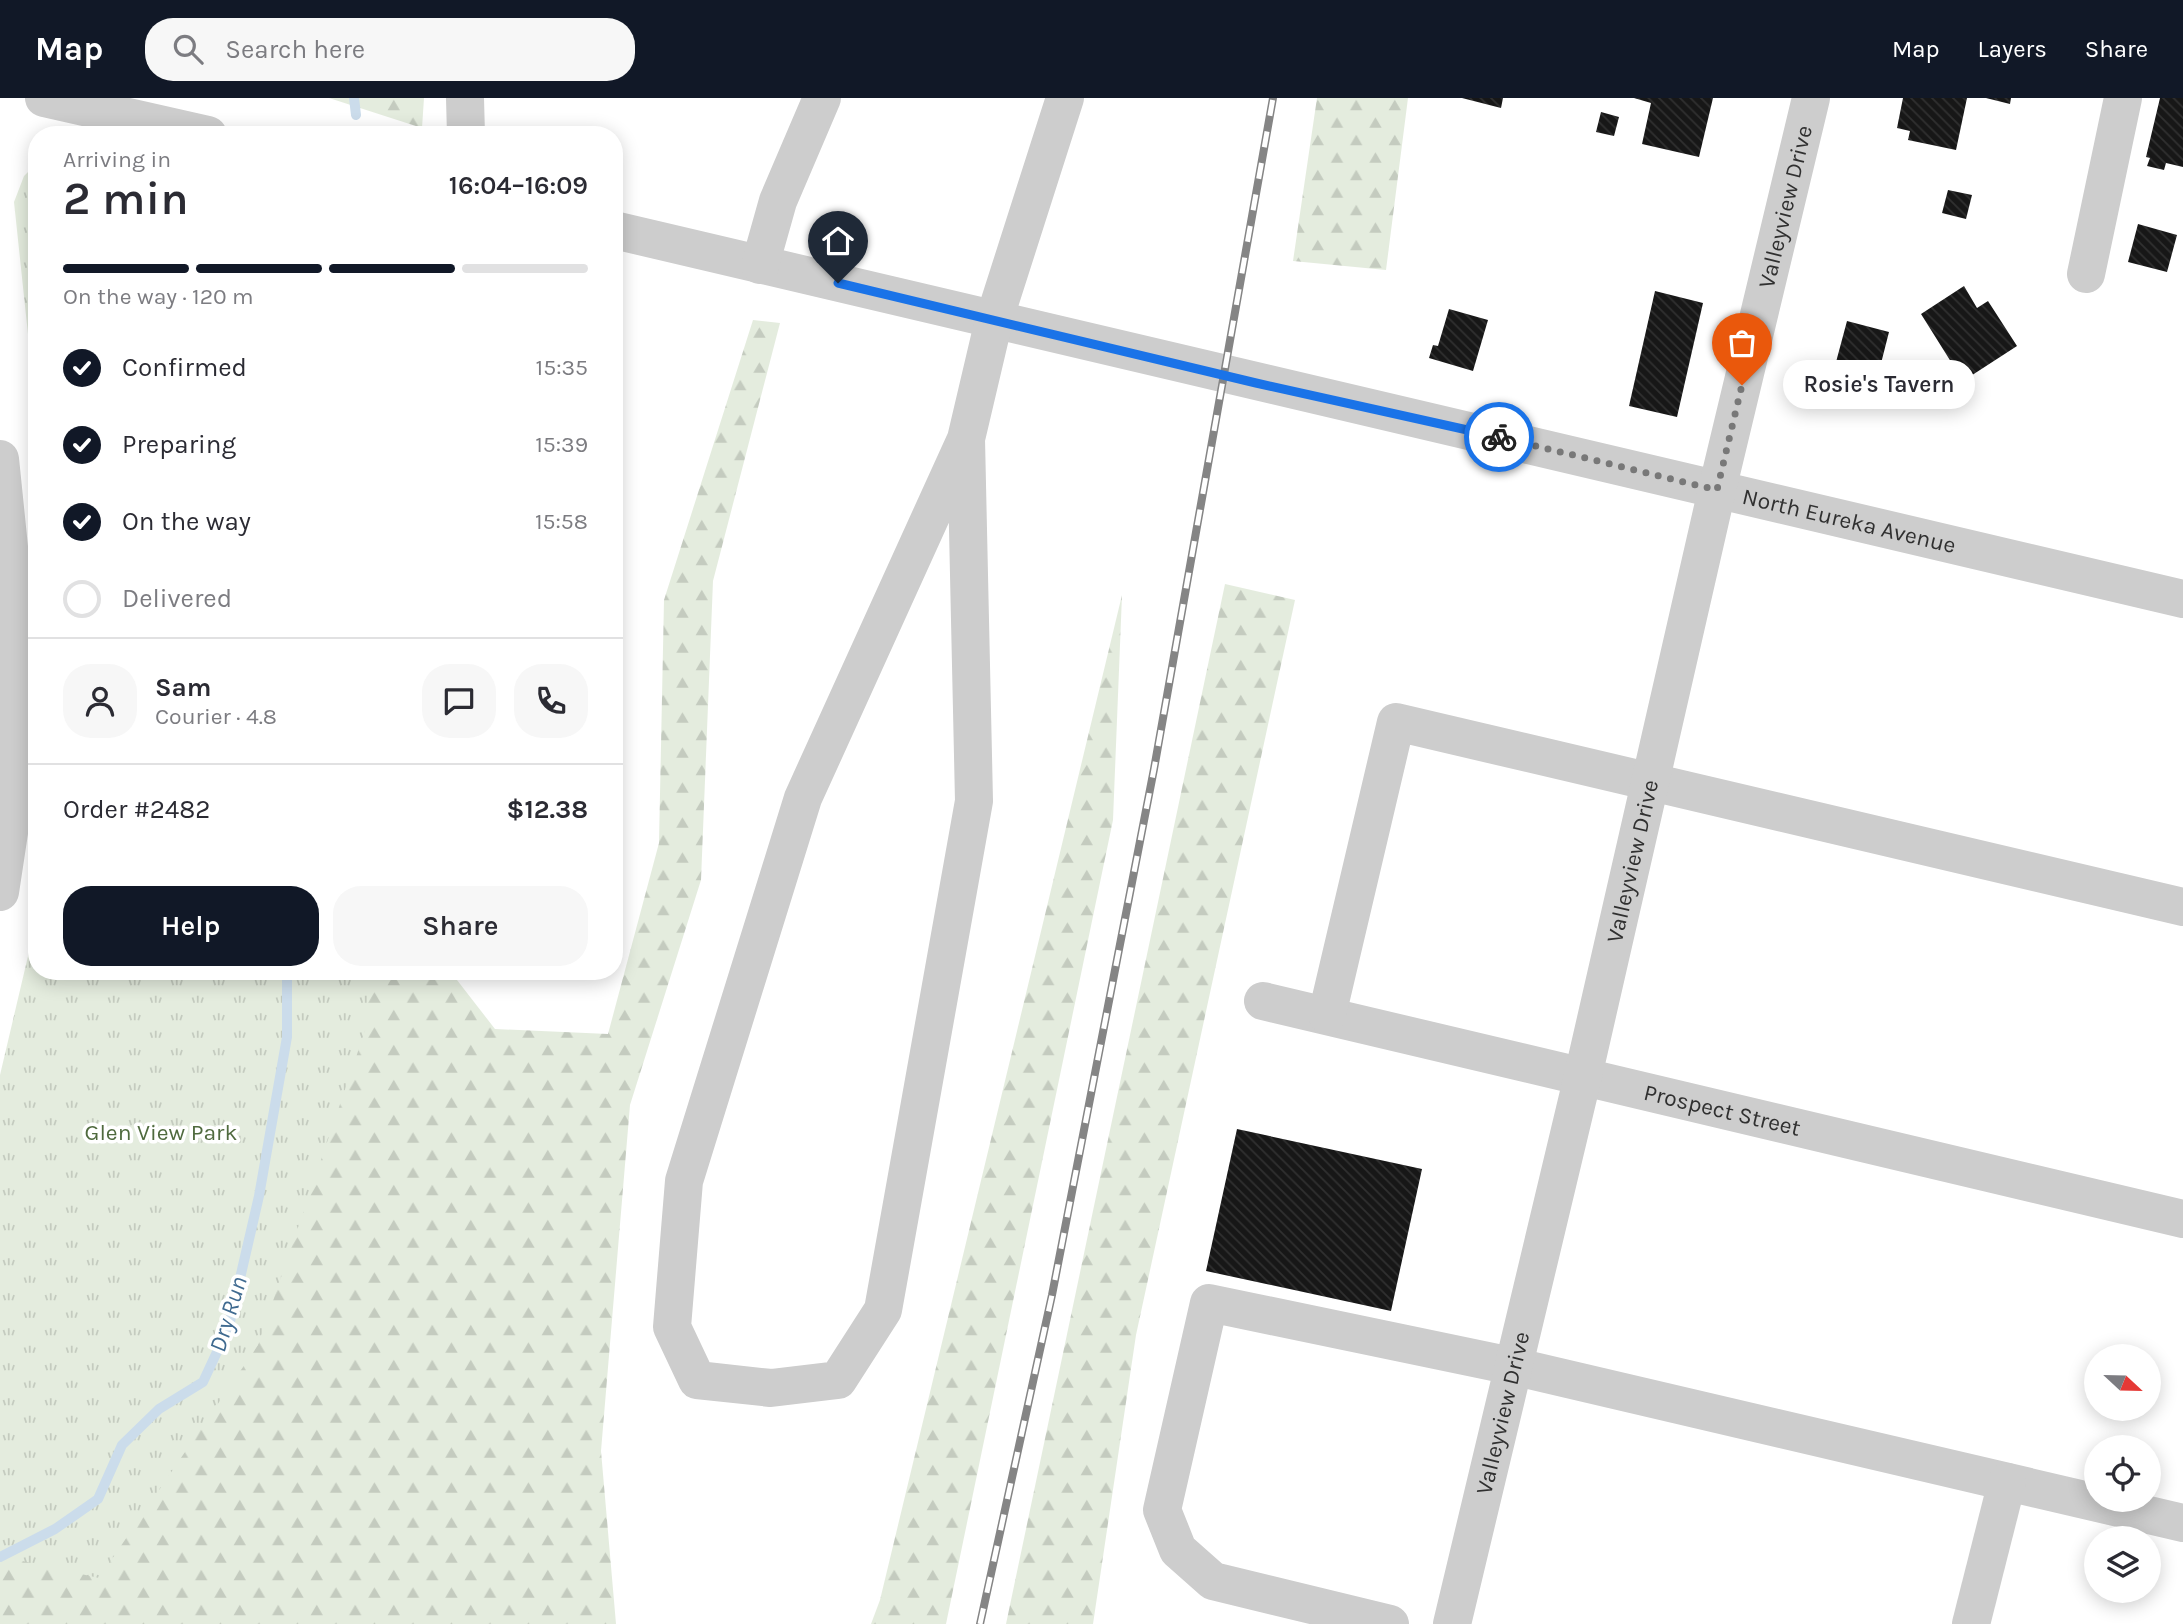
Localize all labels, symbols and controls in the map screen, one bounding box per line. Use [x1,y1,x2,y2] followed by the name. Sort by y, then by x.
[145,18,635,81] search box
[35,30,103,68] text: Map
[169,30,207,68] icon: search
[225,34,365,65] text: Search here
[1892,35,1940,63] text: Map
[1978,35,2047,63] text: Layers
[2085,35,2148,63] text: Share
[1752,123,1817,291] street label: Valleyview Drive
[63,146,171,173] text: Arriving in
[449,170,588,201] text: 16:04–16:09
[63,172,189,226] text: 2 min
[808,211,868,283] pin
[819,222,857,260] icon: home
[63,283,254,310] text: On the way · 120 m
[1712,313,1772,385] pin
[1723,324,1761,362] icon: bag
[63,349,101,387] icon: check
[122,352,247,383] text: Confirmed
[536,354,588,381] text: 15:35
[1784,360,1977,410] callout: Rosie's Tavern
[1804,371,1954,398] text: Rosie's Tavern
[1464,402,1534,472] courier
[1480,418,1518,456] icon: bike
[63,426,101,464] icon: check
[122,429,236,460] text: Preparing
[535,431,588,458] text: 15:39
[1740,482,1959,559] street label: North Eureka Avenue
[63,503,101,541] icon: check
[122,506,251,537] text: On the way
[535,508,588,535] text: 15:58
[122,583,232,614] text: Delivered
[63,664,137,738] button: person
[422,664,496,738] button: chat
[514,664,588,738] button: phone
[155,672,211,703] text: Sam
[155,703,277,730] text: Courier · 4.8
[1600,777,1664,945] street label: Valleyview Drive
[63,794,210,825] text: Order #2482
[507,794,588,825] text: $12.38
[63,886,319,966] button: Help
[333,886,588,966] button: Share
[1641,1078,1804,1142] street label: Prospect Street
[85,1119,237,1146] park label: Glen View Park
[203,1273,253,1355] water label: Dry Run
[1470,1329,1535,1497] street label: Valleyview Drive
[2084,1344,2161,1421] north arrow
[2084,1344,2161,1603] map controls
[2084,1435,2161,1512] button: locate
[2084,1526,2161,1603] button: layers

